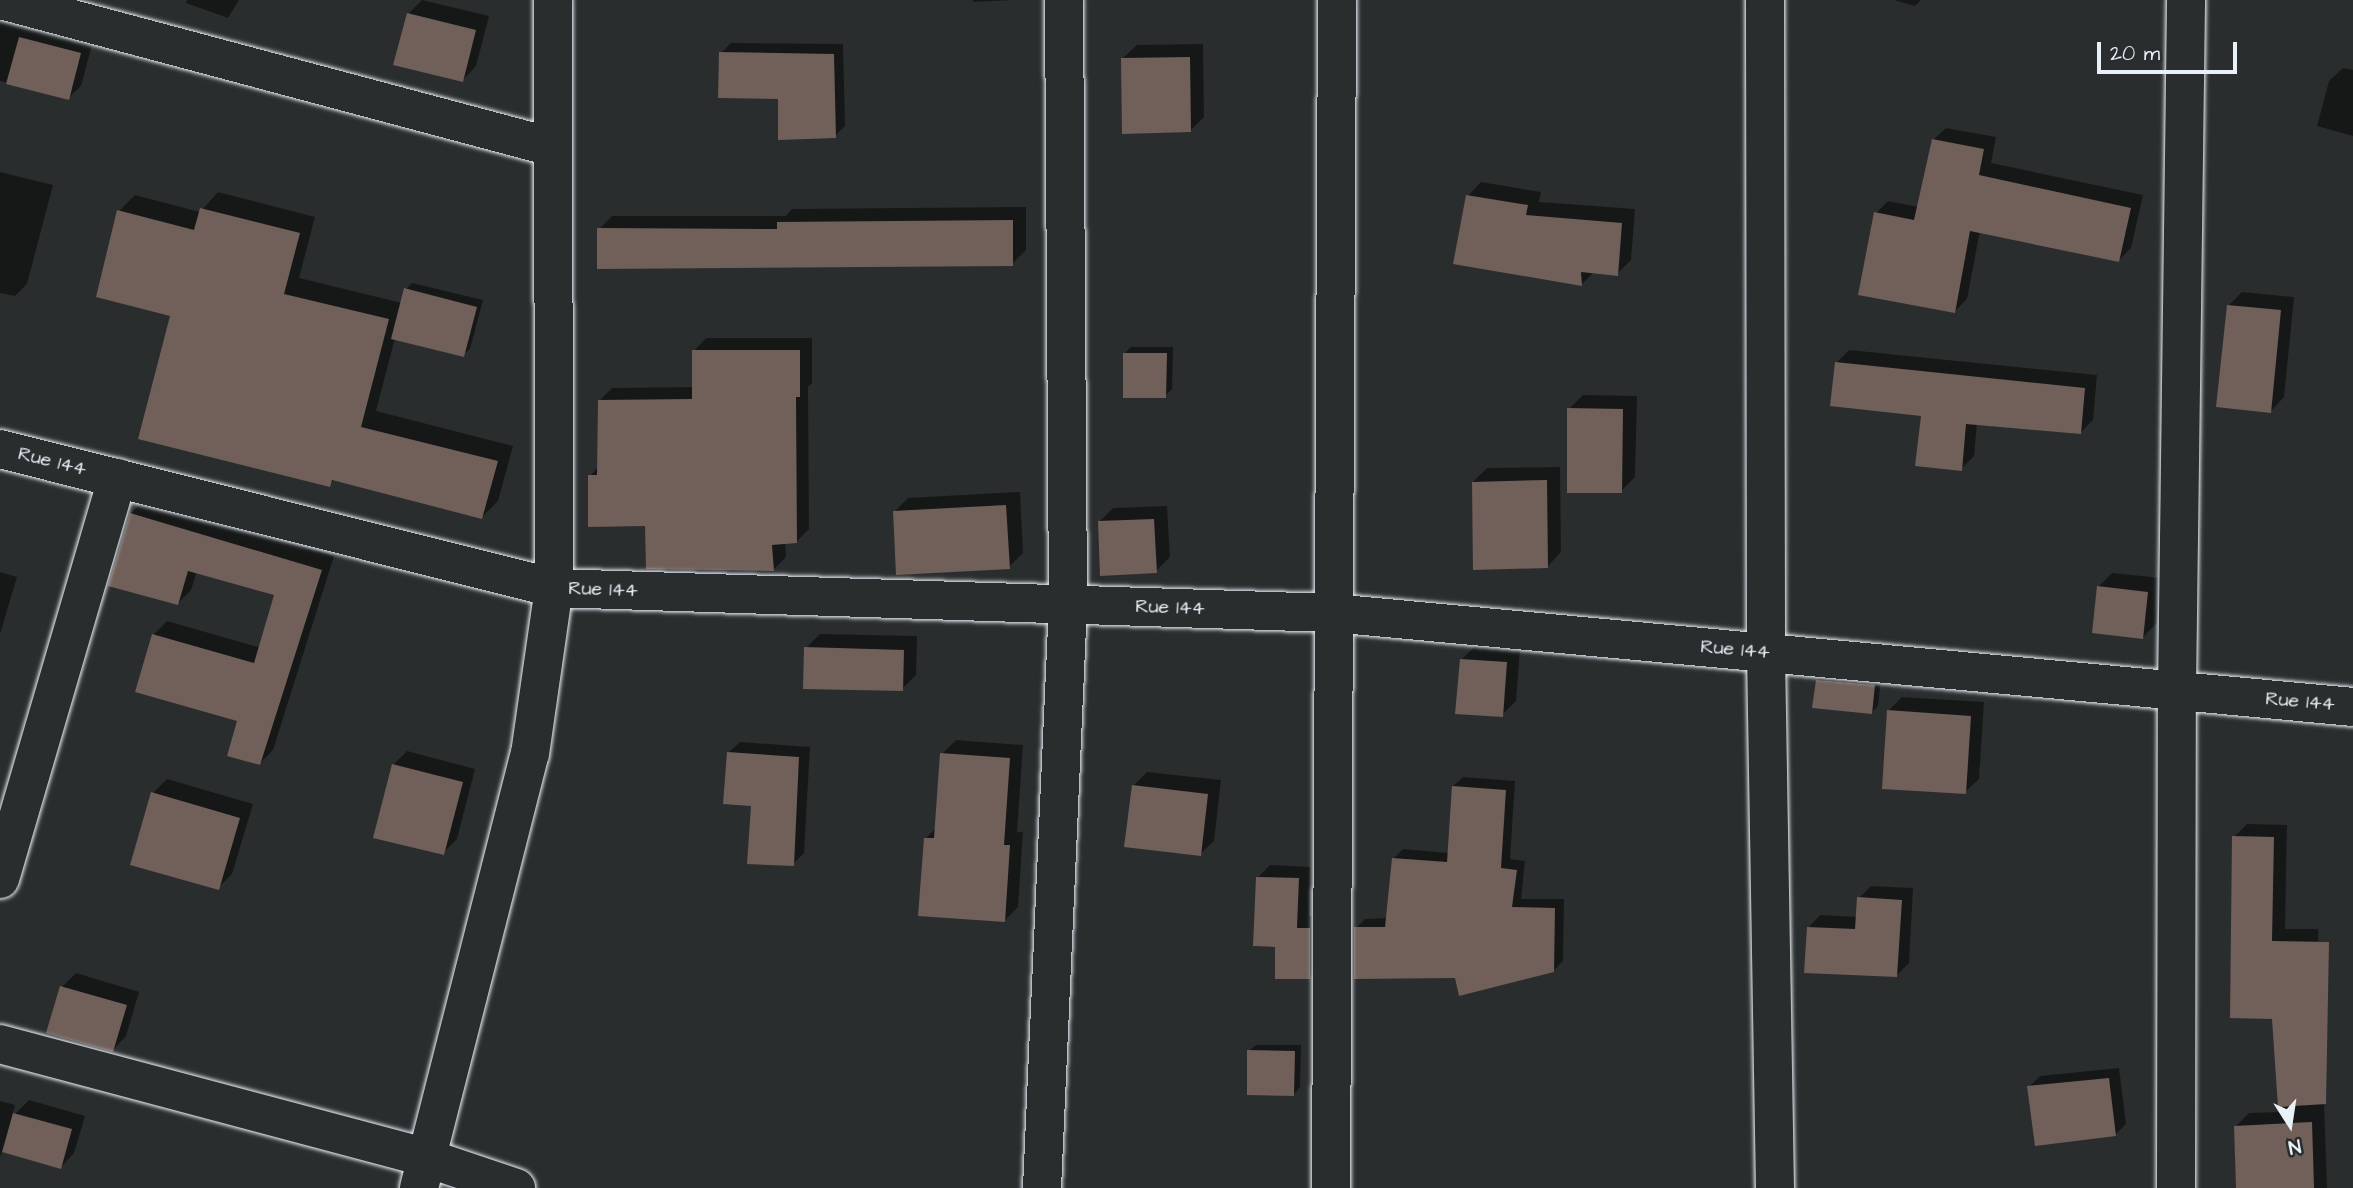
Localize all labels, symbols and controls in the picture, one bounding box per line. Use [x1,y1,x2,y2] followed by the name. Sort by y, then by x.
[2101,28,2241,72] scale bar
[2110,39,2160,68] text: 20 m
[16,443,88,481] street label: Rue 144
[568,577,638,603] street label: Rue 144
[1135,595,1205,621] street label: Rue 144
[1699,636,1771,664] street label: Rue 144
[2264,688,2336,716] street label: Rue 144
[2255,1090,2325,1160] north arrow
[2286,1132,2303,1160] text: N

